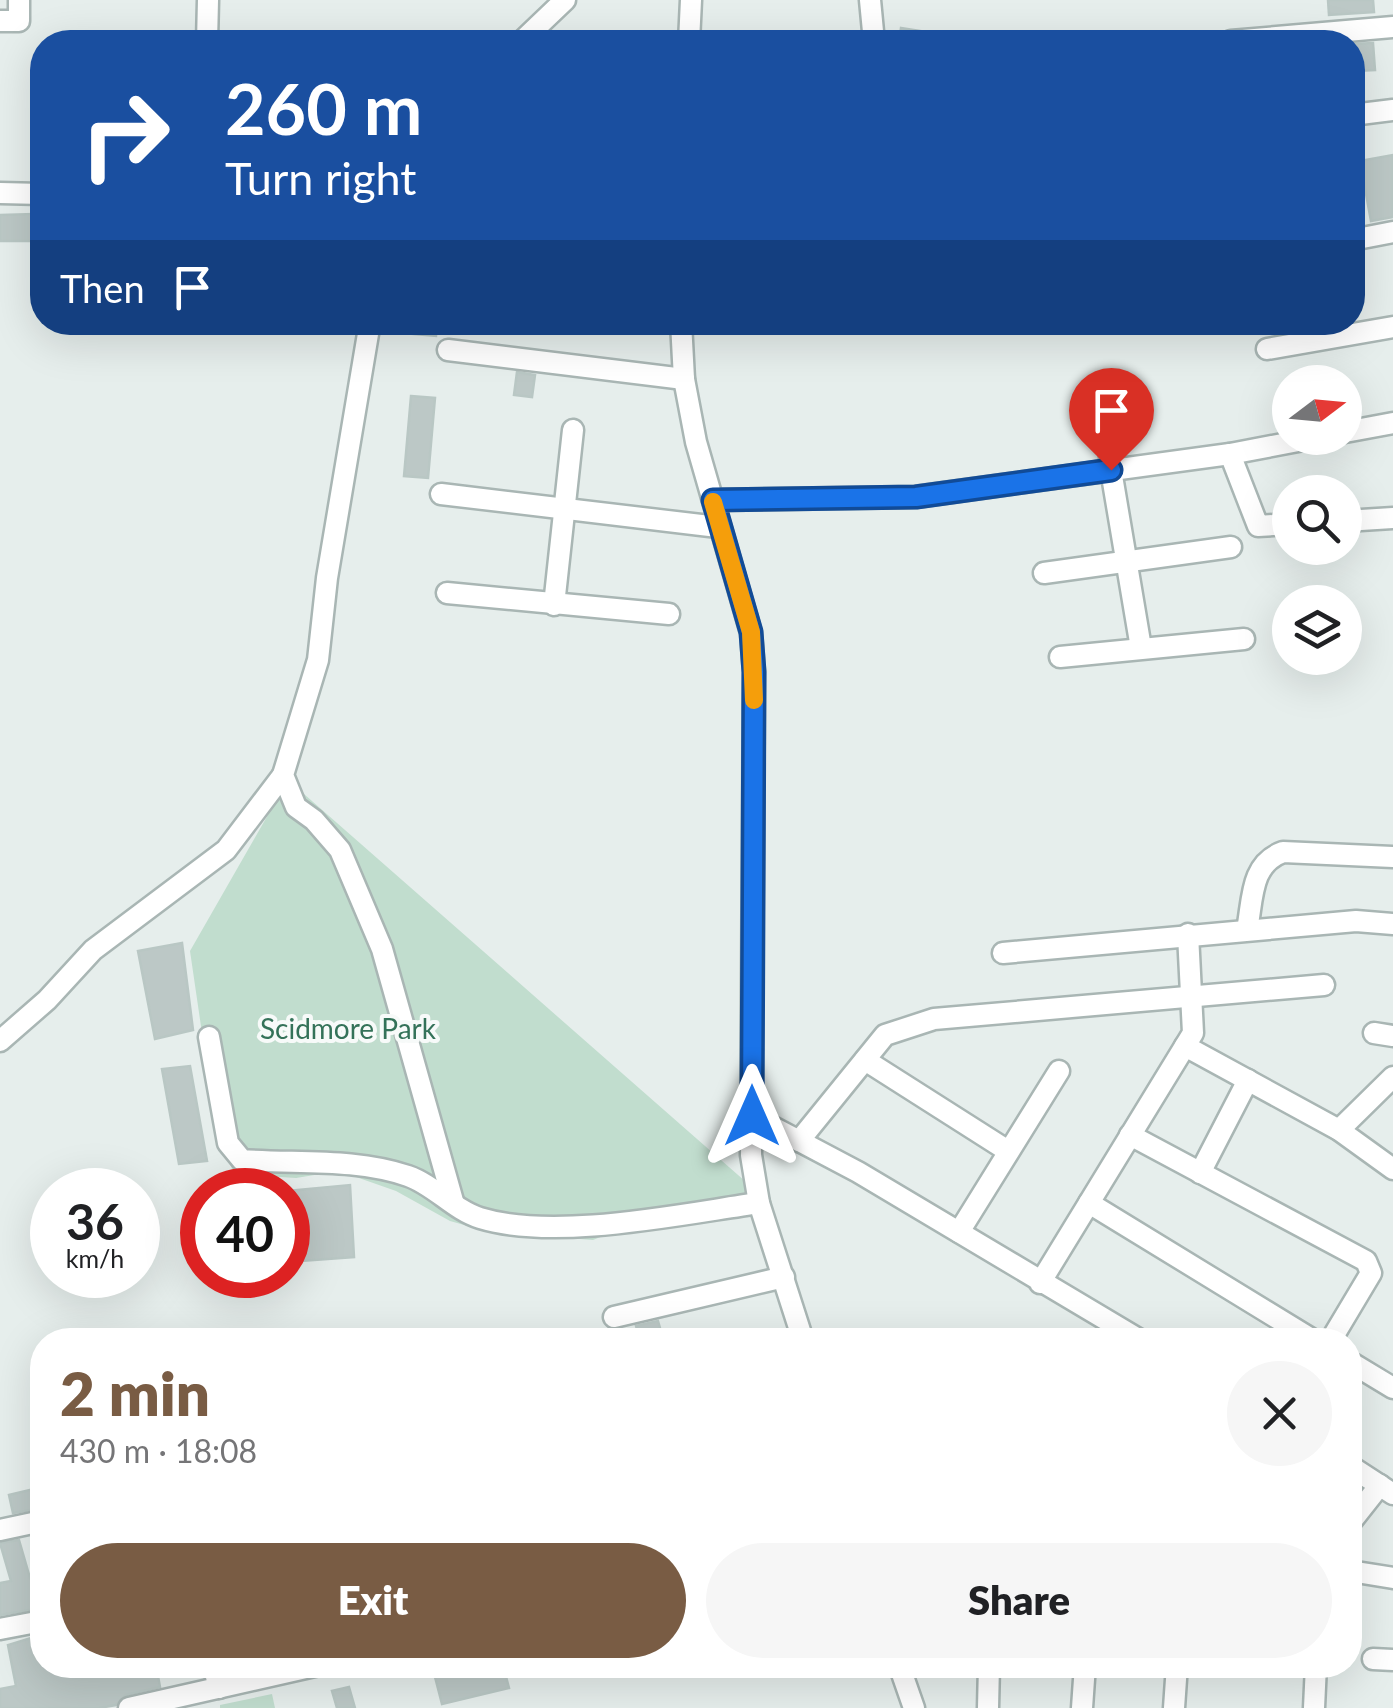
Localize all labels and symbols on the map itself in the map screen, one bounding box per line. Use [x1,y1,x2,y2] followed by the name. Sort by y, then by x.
[1272,365,1362,455] north arrow
[1069,368,1154,471] pin
[260,1011,437,1045] park label: Scidmore Park
[700,1064,804,1168] position arrow
[180,1168,310,1298] speed limit sign: 40

